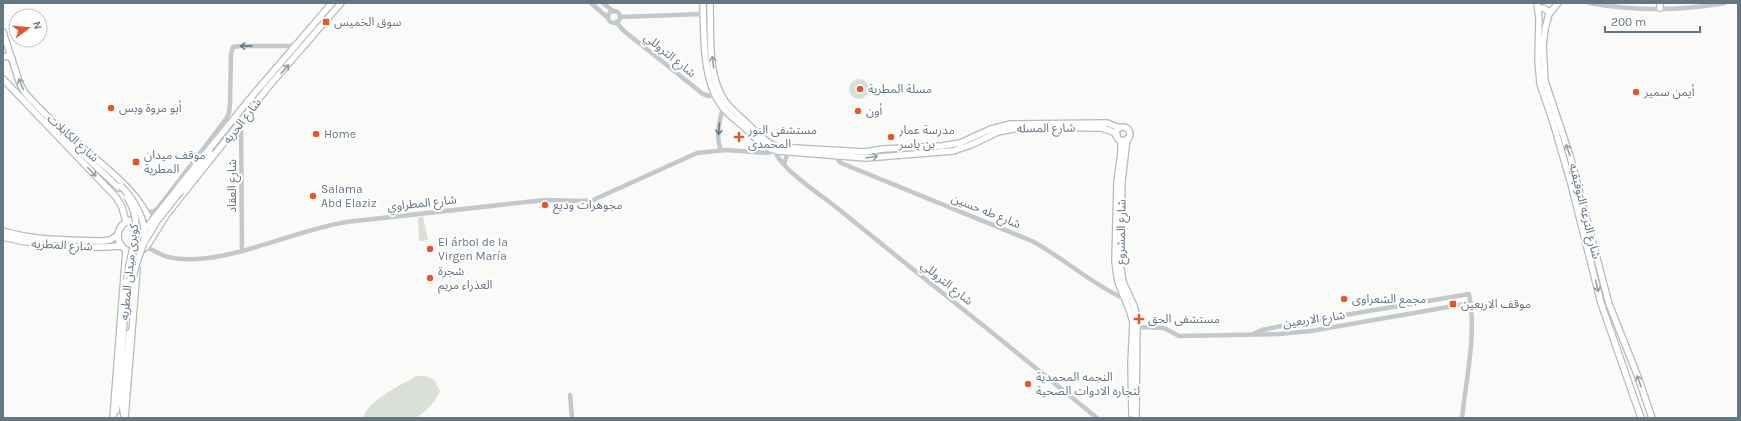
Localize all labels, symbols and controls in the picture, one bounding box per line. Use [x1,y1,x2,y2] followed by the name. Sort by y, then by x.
[8,8,48,48] north arrow
[1605,8,1700,34] scale bar
[334,15,401,29] place label: سوق الخميس
[1611,15,1646,29] text: 200 m
[321,17,331,27] marker: سوق الخميس
[30,20,44,31] text: N
[640,30,699,82] street label: شارع التروللي
[240,42,253,50] one-way arrow
[709,56,717,69] one-way arrow
[280,63,289,74] one-way arrow
[16,79,24,91] one-way arrow
[868,82,932,96] place label: مسلة المطرية
[855,84,865,94] marker: مسلة المطرية
[1643,84,1695,99] place label: أيمن سمير
[1631,87,1641,97] marker: أيمن سمير
[220,96,266,148] street label: شارع الحريه
[119,100,182,115] place label: أبو مروة وبس
[106,103,116,113] marker: أبو مروة وبس
[866,103,883,118] place label: أون
[853,106,863,116] marker: أون
[43,111,102,166] street label: شارع الكابلات
[1016,120,1076,138] street label: شارع المسله
[716,122,723,135] one-way arrow
[747,123,817,151] place label: مستشفى النور المحمدى
[898,123,955,151] place label: مدرسة عمار بن ياسر
[324,127,356,141] place label: Home
[311,129,321,139] marker: Home
[733,131,745,143] marker: مستشفى النور المحمدى
[886,132,896,142] marker: مدرسة عمار بن ياسر
[1564,145,1572,157] one-way arrow
[144,148,206,176] place label: موقف ميدان المطرية
[866,153,879,161] one-way arrow
[131,157,141,167] marker: موقف ميدان المطرية
[225,159,241,213] street label: شارع العقاد
[1564,162,1604,261] street label: شارع الترعه التوفيقيه
[87,167,97,177] one-way arrow
[321,182,377,210] place label: Salama Abd Elaziz
[308,191,318,201] marker: Salama Abd Elaziz
[949,191,1023,233] street label: شارع طه حسين
[387,192,458,216] street label: شارع المطراوي
[553,198,623,214] place label: مجوهرات وديع
[1113,199,1131,265] street label: شارع المشروع
[540,200,550,210] marker: مجوهرات وديع
[117,222,141,321] street label: كوبرى ميدان المطريه
[438,235,508,263] place label: El árbol de la Virgen María
[31,236,93,256] street label: شارع المطريه
[425,244,435,254] marker: El árbol de la Virgen María
[917,258,976,310] street label: شارع التروللي
[438,264,493,294] place label: شجرة العذراء مريم
[425,273,435,283] marker: شجرة العذراء مريم
[1594,279,1601,292] one-way arrow
[1352,292,1426,308] place label: مجمع الشعراوى
[1339,294,1349,304] marker: مجمع الشعراوى
[1461,297,1531,311] place label: موقف الاربعين
[1448,299,1458,309] marker: موقف الاربعين
[1282,308,1346,332] street label: شارع الاربعين
[1148,312,1220,327] place label: مستشفى الحق
[1133,313,1145,325] marker: مستشفى الحق
[1036,370,1140,398] place label: النجمه المحمدية لتجاره الادوات الصحية
[1635,376,1643,388] one-way arrow
[1023,379,1033,389] marker: النجمه المحمدية لتجاره الادوات الصحية

